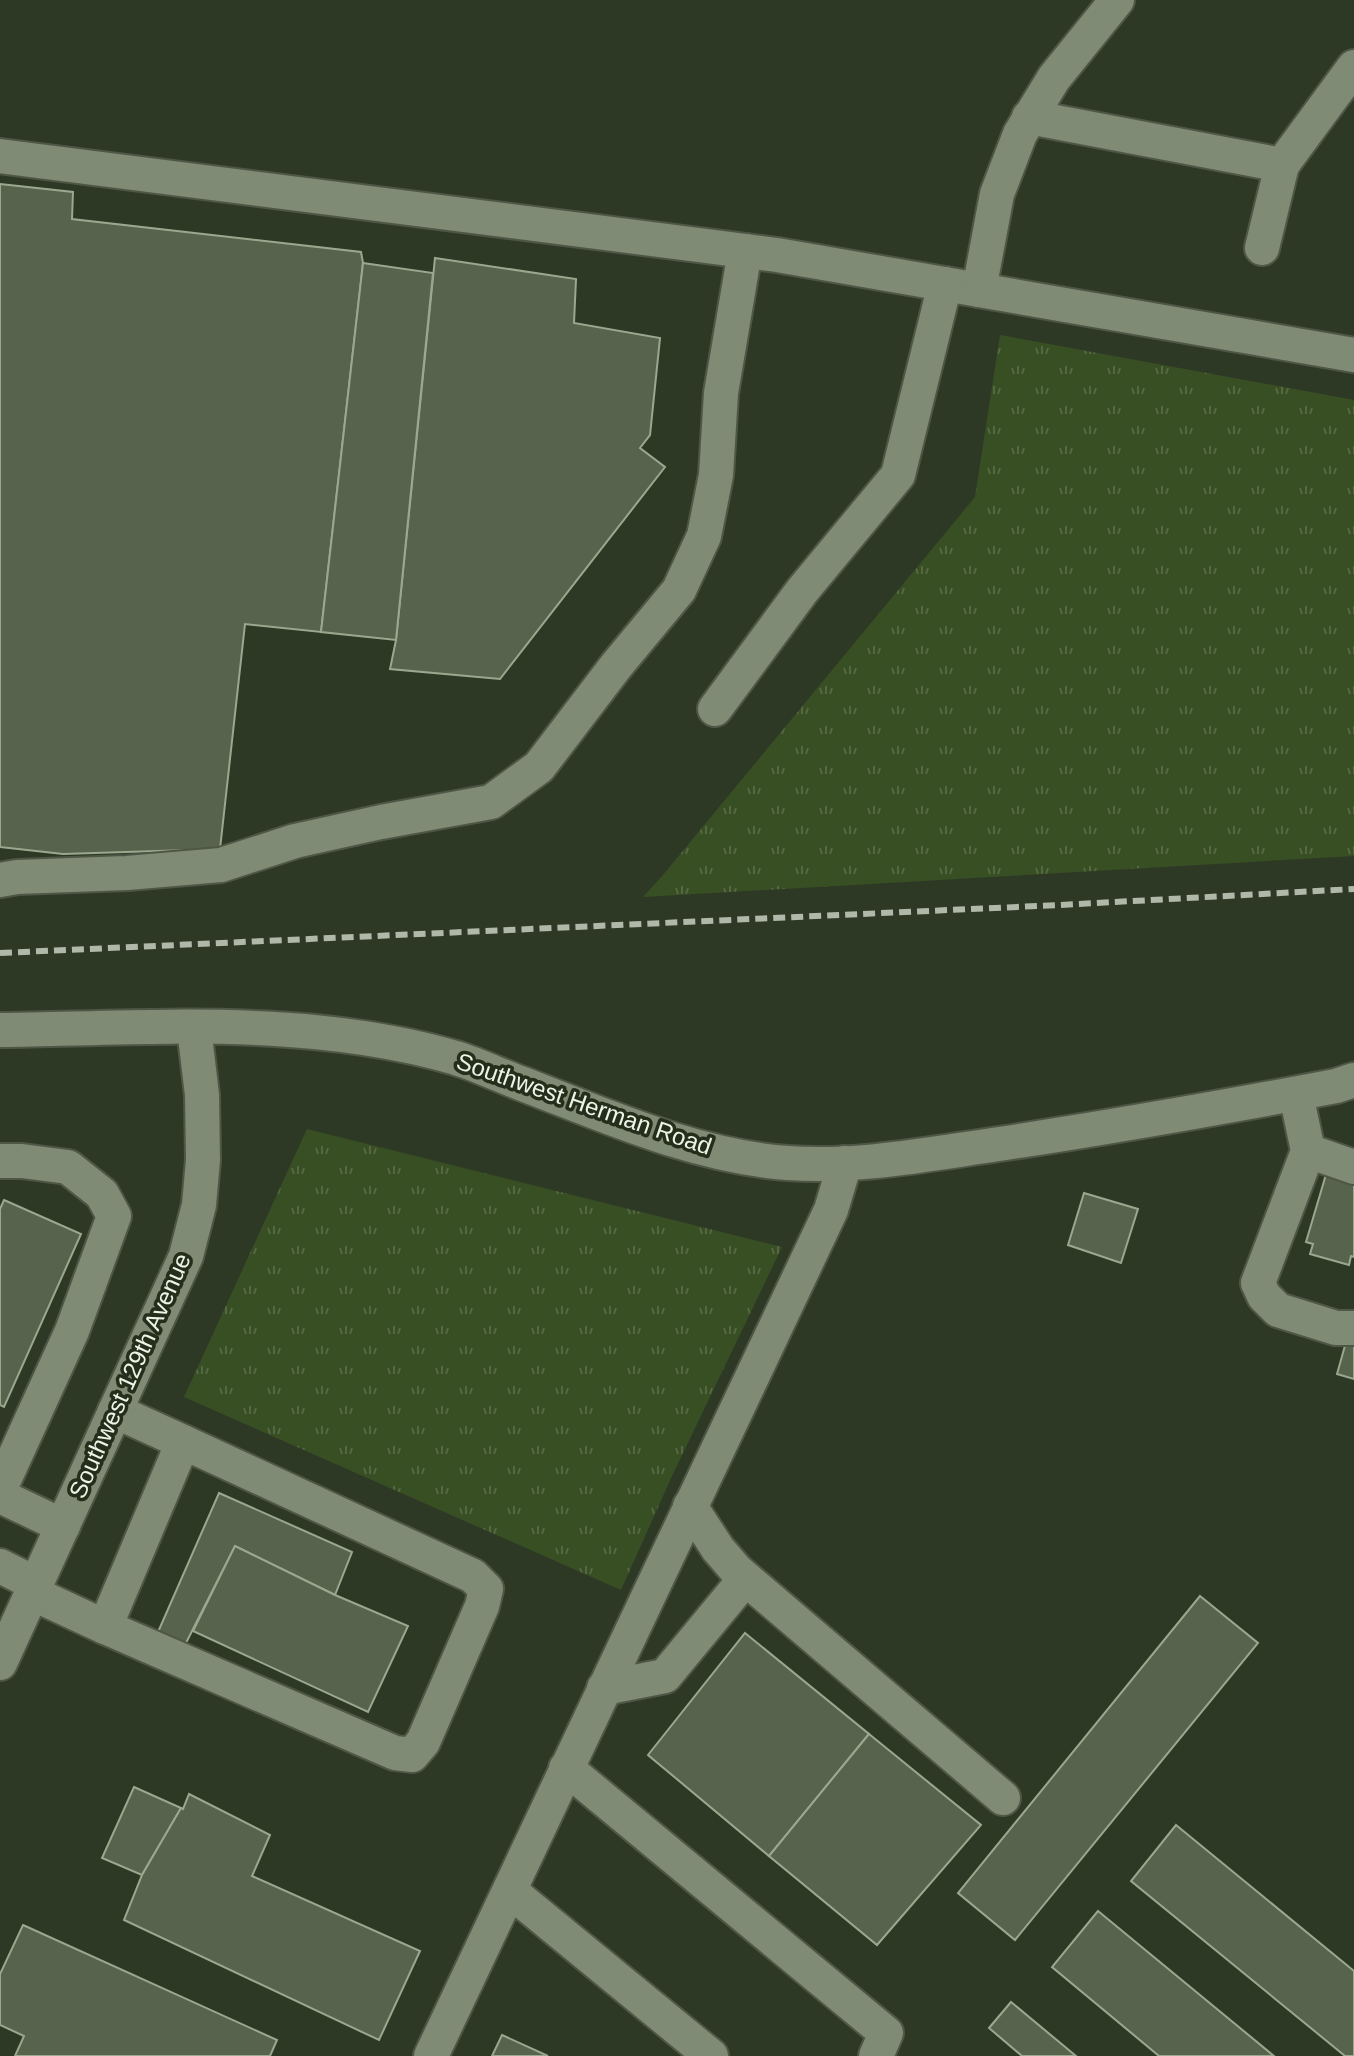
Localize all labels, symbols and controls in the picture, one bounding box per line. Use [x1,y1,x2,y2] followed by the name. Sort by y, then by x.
[453,1047,715,1160] street label: Southwest Herman Road
[63,1249,196,1502] street label: Southwest 129th Avenue

